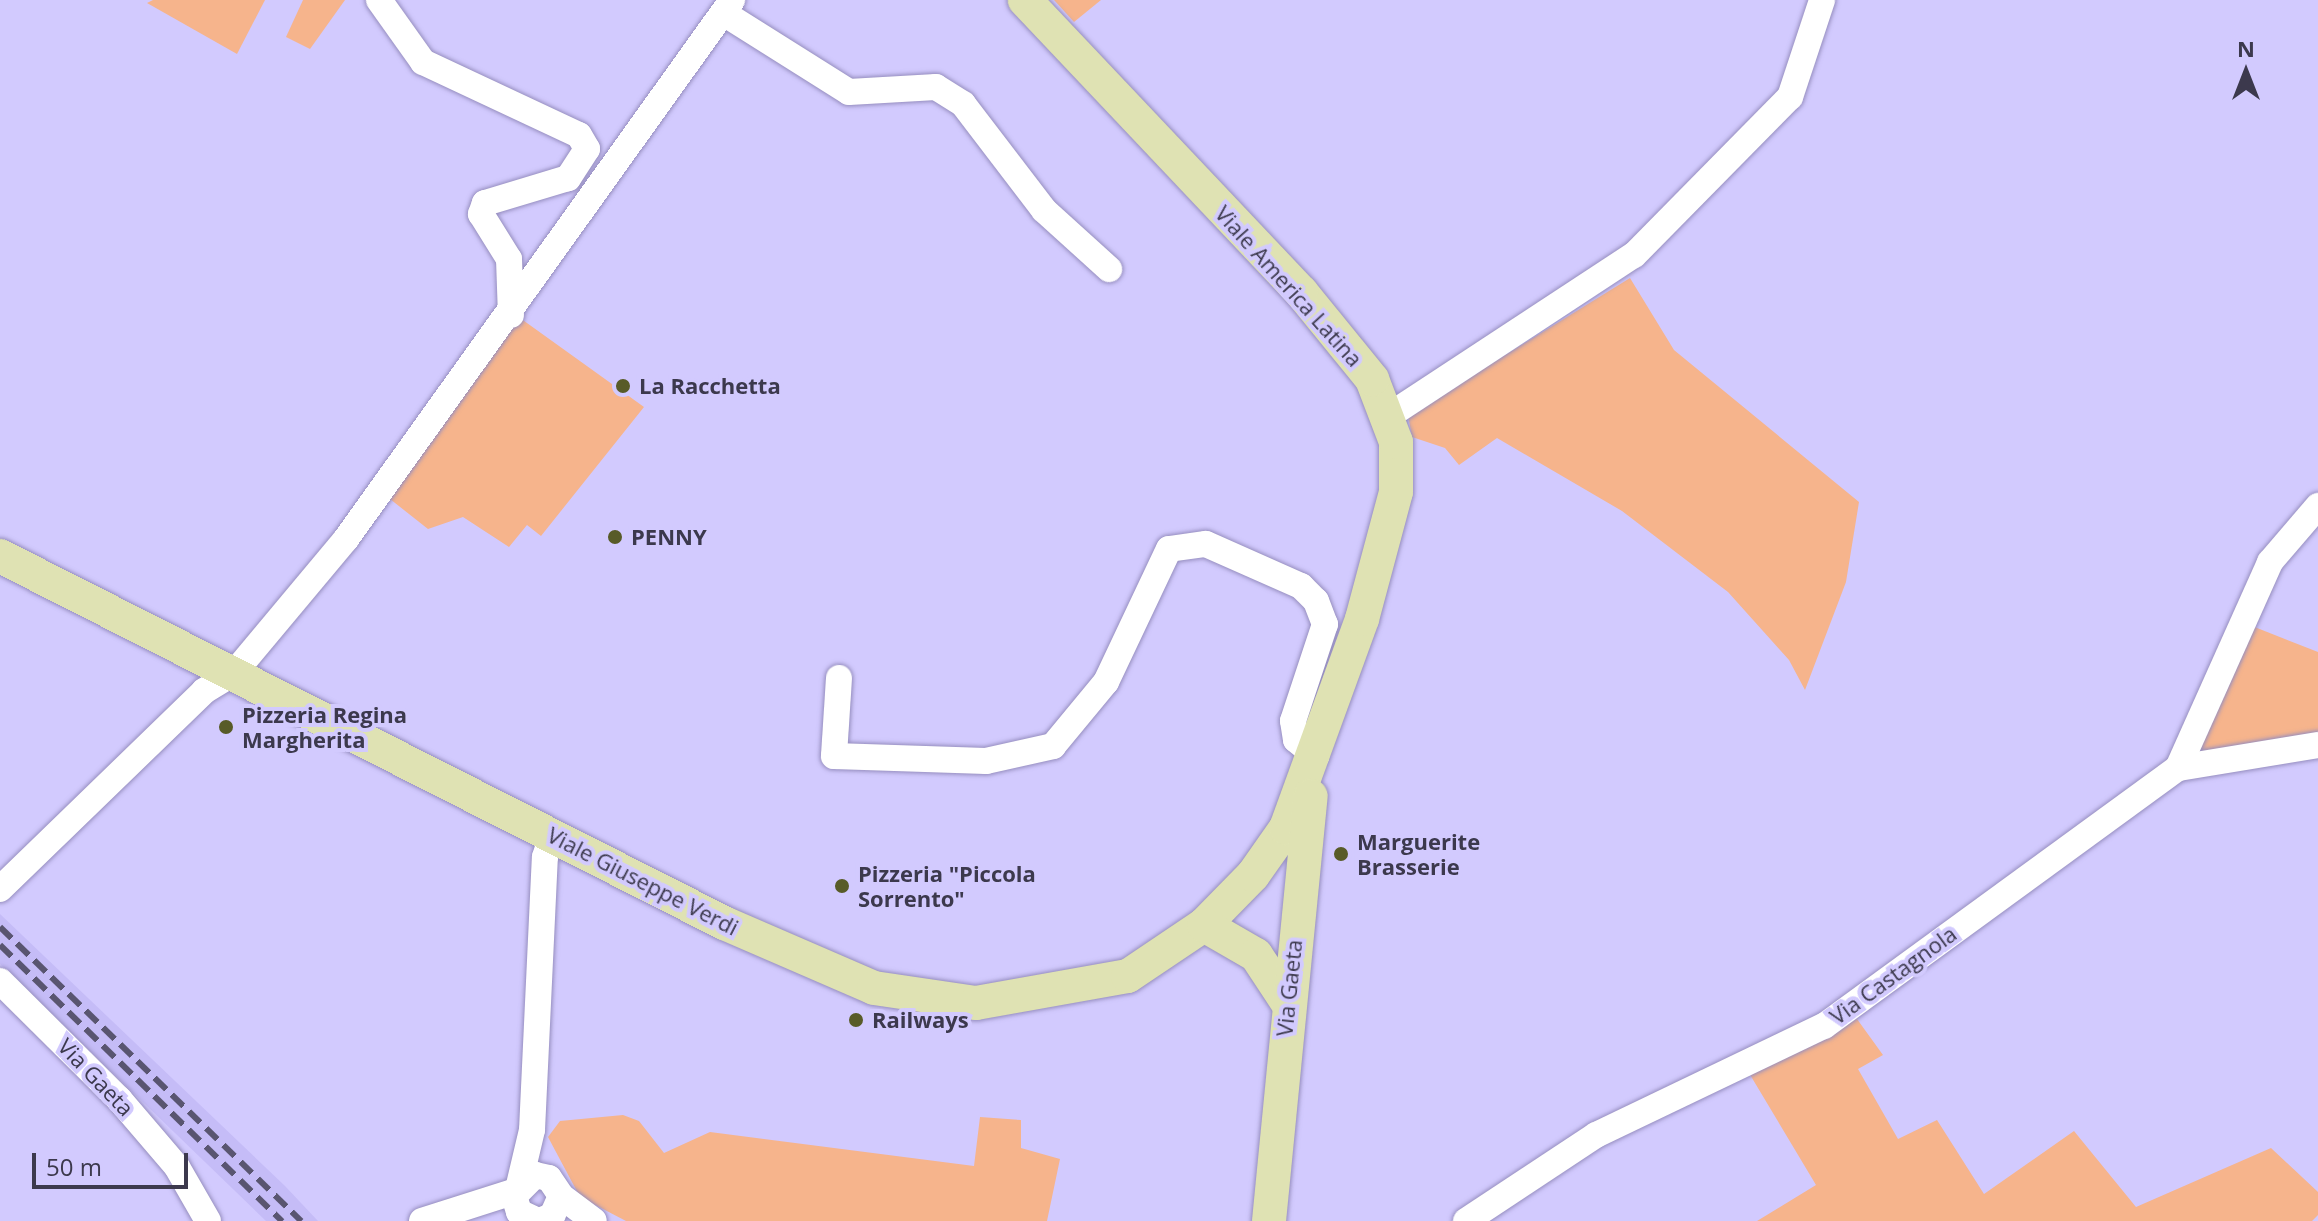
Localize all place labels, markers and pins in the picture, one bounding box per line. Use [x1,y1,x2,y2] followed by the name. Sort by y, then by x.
[639,373,781,399] place label: La Racchetta
[614,377,632,395] marker: La Racchetta
[631,524,707,550] place label: PENNY
[606,528,624,546] marker: PENNY
[242,701,407,752] place label: Pizzeria Regina Margherita
[217,718,235,736] marker: Pizzeria Regina Margherita
[1357,828,1480,880] place label: Marguerite Brasserie
[1332,845,1350,863] marker: Marguerite Brasserie
[858,860,1036,912] place label: Pizzeria "Piccola Sorrento"
[833,877,851,895] marker: Pizzeria "Piccola Sorrento"
[872,1007,969,1033] place label: Railways
[847,1011,865,1029] marker: Railways

